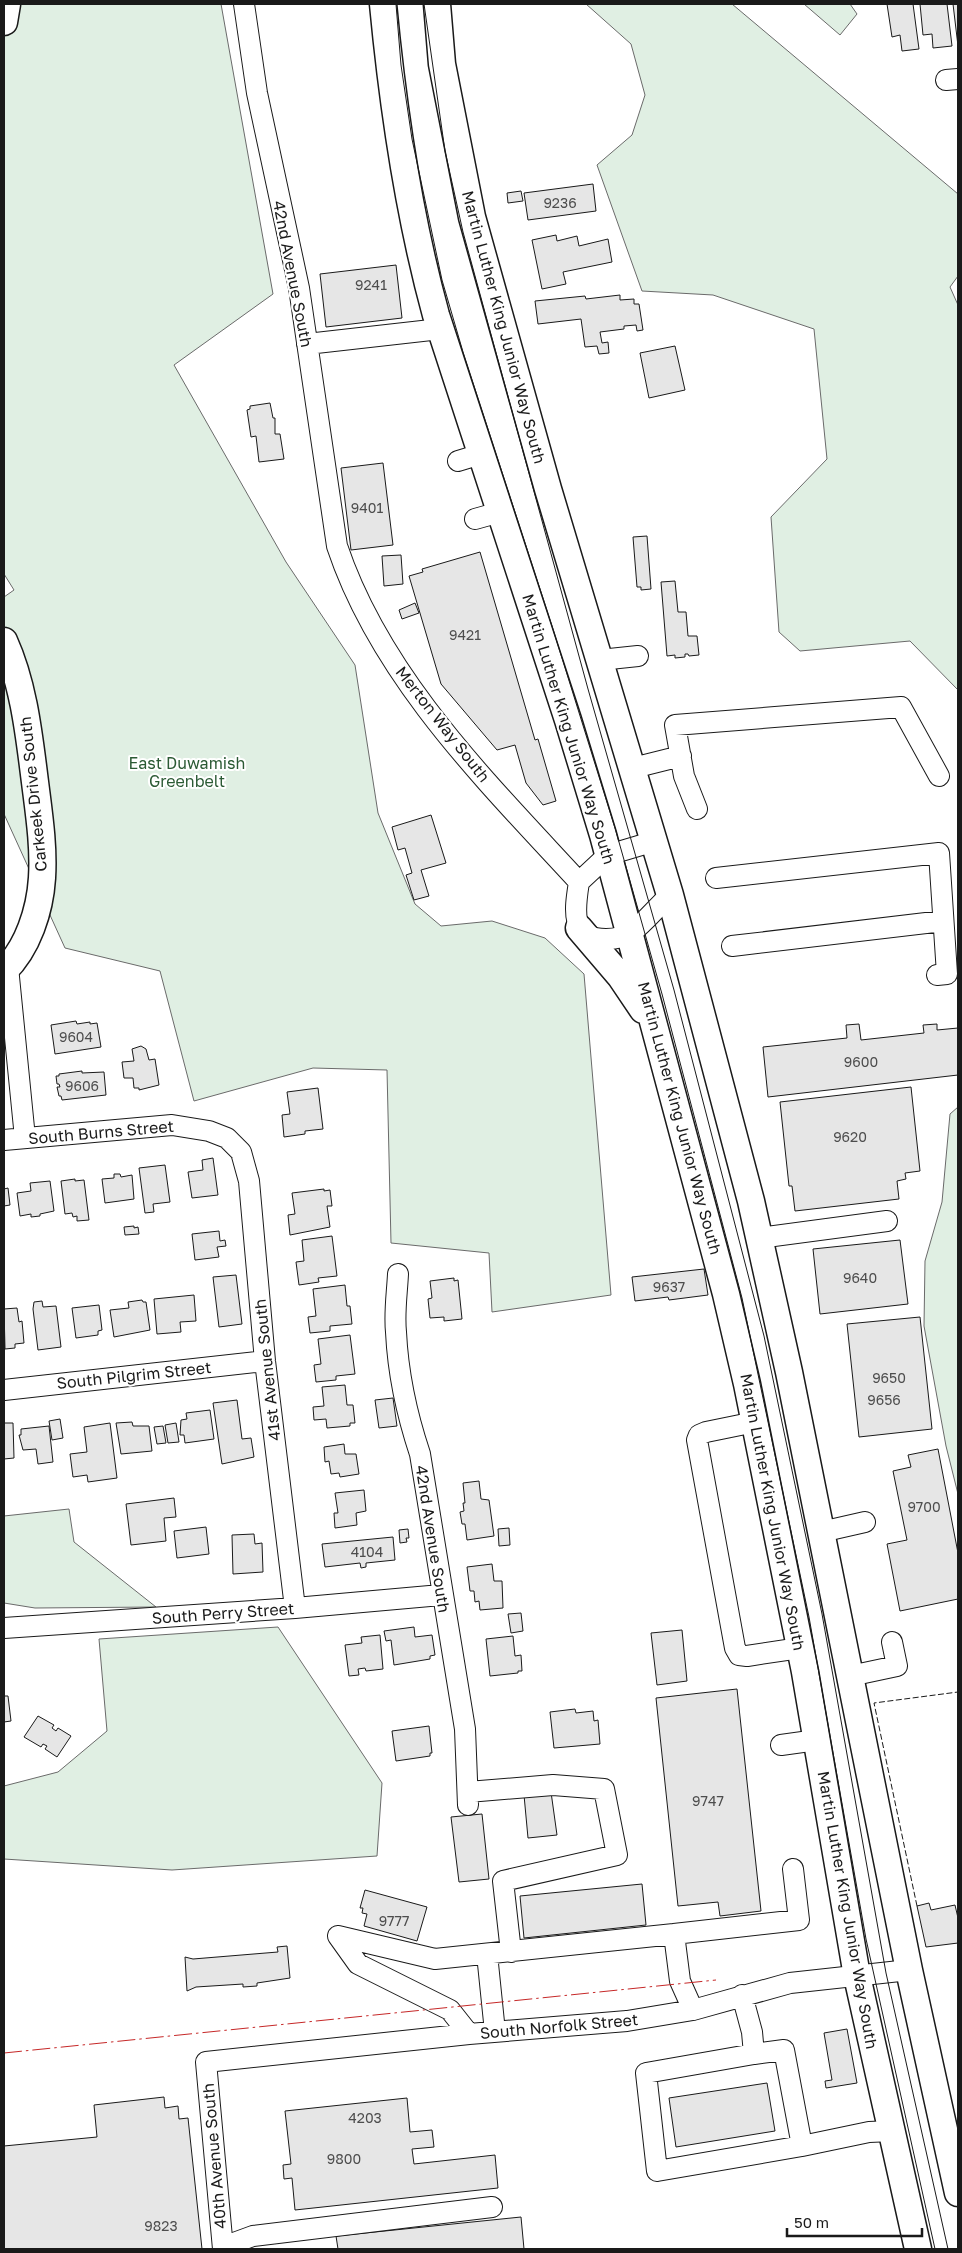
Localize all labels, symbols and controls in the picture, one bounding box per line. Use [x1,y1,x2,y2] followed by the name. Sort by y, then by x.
[458,188,550,466] street label: Martin Luther King Junior Way South
[543,194,577,211] house number: 9236
[269,199,317,349] street label: 42nd Avenue South
[355,276,387,293] house number: 9241
[351,499,383,516] house number: 9401
[518,591,620,867] street label: Martin Luther King Junior Way South
[449,626,481,643] house number: 9421
[392,662,494,786] street label: Merton Way South
[15,715,51,873] street label: Carkeek Drive South
[129,753,245,791] park label: East Duwamish Greenbelt
[634,979,726,1257] street label: Martin Luther King Junior Way South
[59,1028,93,1045] house number: 9604
[844,1053,878,1070] house number: 9600
[65,1077,99,1094] house number: 9606
[27,1116,175,1148] street label: South Burns Street
[833,1128,867,1145] house number: 9620
[843,1269,877,1286] house number: 9640
[653,1278,685,1295] house number: 9637
[250,1298,284,1442] street label: 41st Avenue South
[56,1357,212,1393] street label: South Pilgrim Street
[872,1369,906,1386] house number: 9650
[736,1372,810,1652] street label: Martin Luther King Junior Way South
[867,1391,901,1408] house number: 9656
[411,1464,455,1614] street label: 42nd Avenue South
[907,1498,941,1515] house number: 9700
[351,1543,383,1560] house number: 4104
[151,1598,295,1628] street label: South Perry Street
[814,1769,882,2051] street label: Martin Luther King Junior Way South
[692,1792,724,1809] house number: 9747
[379,1912,409,1929] house number: 9777
[479,2009,639,2043] street label: South Norfolk Street
[198,2082,230,2230] street label: 40th Avenue South
[348,2109,382,2126] house number: 4203
[327,2150,361,2167] house number: 9800
[787,2206,922,2238] scale bar
[794,2213,829,2231] text: 50 m
[144,2217,178,2234] house number: 9823

